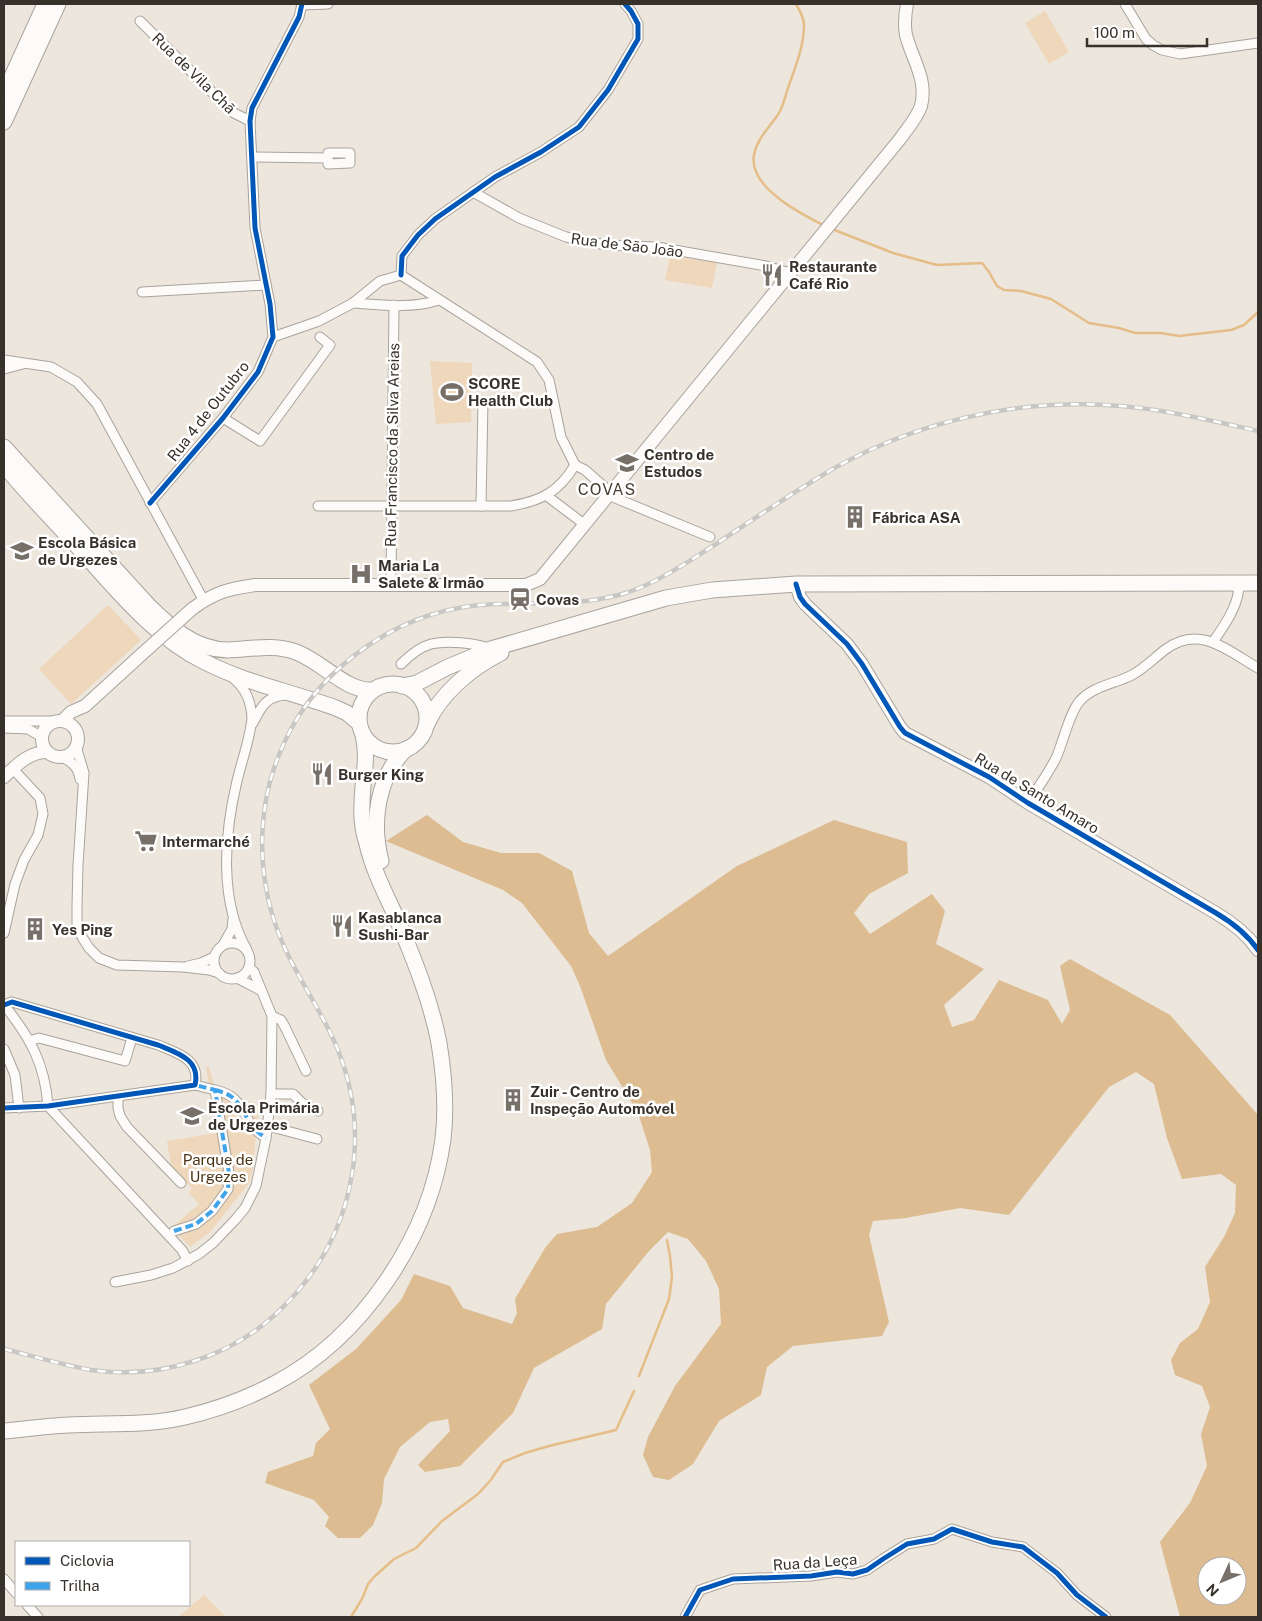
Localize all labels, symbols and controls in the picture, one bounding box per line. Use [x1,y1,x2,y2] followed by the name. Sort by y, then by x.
[1087,15,1207,47] scale bar
[1094,24,1135,41] text: 100 m
[149,29,239,117] street label: Rua de Vila Chã
[570,230,684,260] street label: Rua de São João
[789,258,877,292] place label: Restaurante Café Rio
[759,262,785,288] restaurant icon: Restaurante Café Rio
[382,343,402,547] street label: Rua Francisco da Silva Areias
[164,358,252,464] street label: Rua 4 de Outubro
[468,375,553,409] place label: SCORE Health Club
[439,379,465,405] sports icon: SCORE Health Club
[644,446,714,480] place label: Centro de Estudos
[614,450,640,476] school or university icon: Centro de Estudos
[578,480,636,499] district label: COVAS
[842,504,868,530] building icon: Fábrica ASA
[872,509,961,526] place label: Fábrica ASA
[38,534,136,568] place label: Escola Básica de Urgezes
[9,538,35,564] school or university icon: Escola Básica de Urgezes
[378,557,484,591] place label: Maria La Salete & Irmão
[348,561,374,587] hospital icon: Maria La Salete & Irmão
[507,586,533,612] station icon: Covas
[536,591,579,608] place label: Covas
[972,749,1102,837] street label: Rua de Santo Amaro
[309,761,335,787] restaurant icon: Burger King
[338,766,424,783] place label: Burger King
[133,828,159,854] supermarket icon: Intermarché
[162,833,250,850] place label: Intermarché
[358,909,442,943] place label: Kasablanca Sushi-Bar
[329,913,355,939] restaurant icon: Kasablanca Sushi-Bar
[22,916,48,942] building icon: Yes Ping
[52,921,113,938] place label: Yes Ping
[530,1083,675,1117] place label: Zuir - Centro de Inspeção Automóvel
[500,1087,526,1113] building icon: Zuir - Centro de Inspeção Automóvel
[208,1099,320,1133] place label: Escola Primária de Urgezes
[179,1103,205,1129] school or university icon: Escola Primária de Urgezes
[183,1151,253,1185] park label: Parque de Urgezes
[15,1541,190,1606] legend
[772,1551,858,1573] street label: Rua da Leça
[60,1552,114,1569] text: Ciclovia
[1197,1556,1247,1606] north arrow
[60,1577,99,1594] text: Trilha
[1203,1581,1222,1600] text: N

